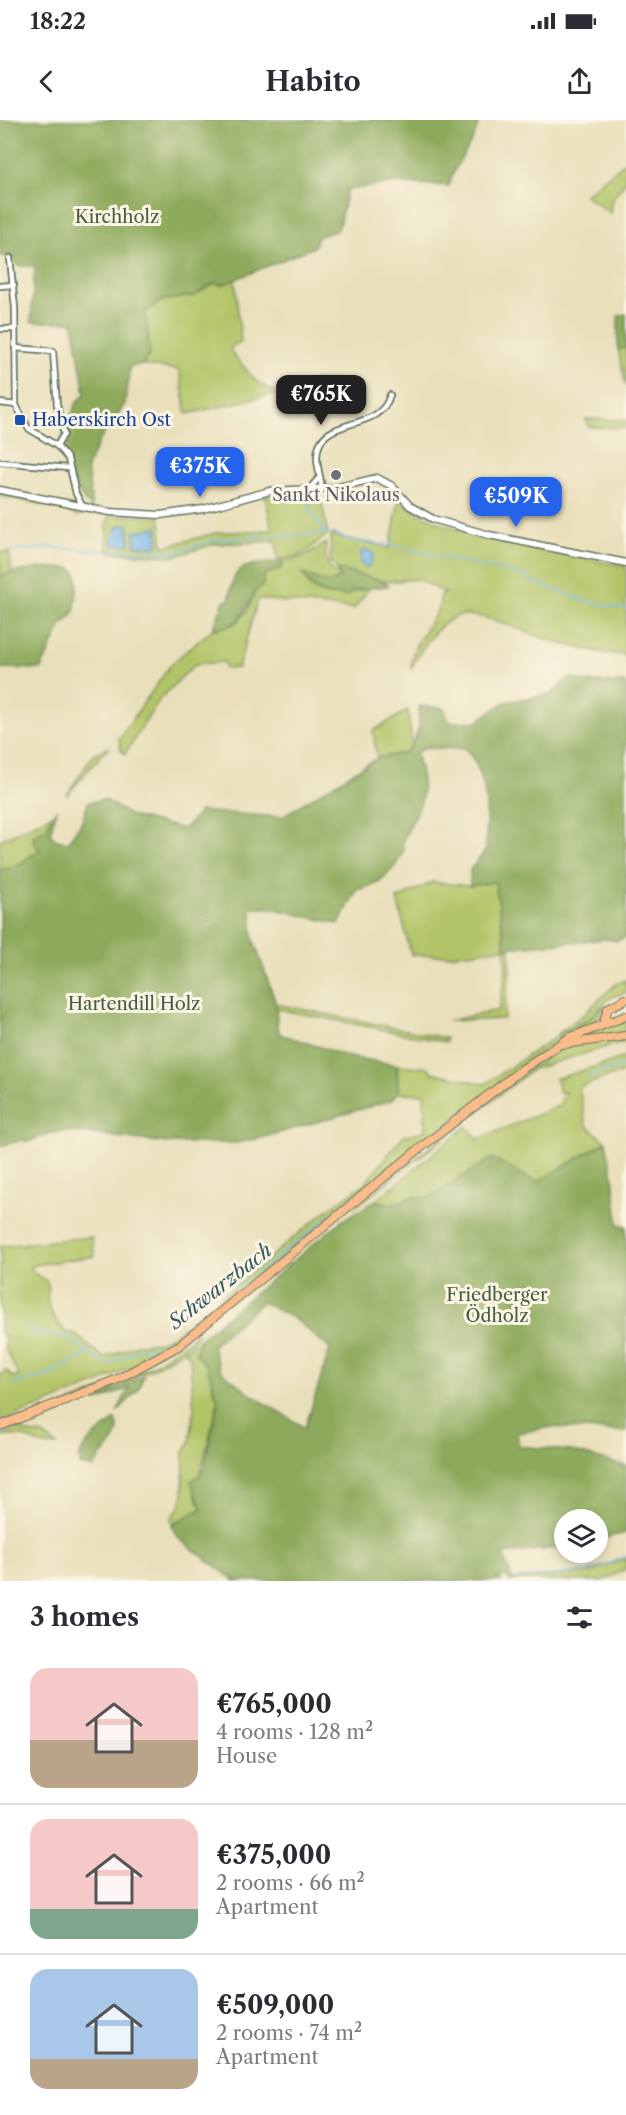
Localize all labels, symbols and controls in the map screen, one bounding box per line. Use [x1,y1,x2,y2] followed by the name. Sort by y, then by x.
[30,8,86,35] text: 18:22
[30,65,63,98] icon: back
[265,65,361,98] text: Habito
[563,65,596,98] icon: share
[75,206,159,228] park label: Kirchholz
[279,375,363,426] pin: €765K
[290,382,352,406] text: €765K
[32,409,172,431] place label: Haberskirch Ost
[13,413,27,427] marker: Haberskirch Ost
[158,447,242,498] pin: €375K
[169,454,231,478] text: €375K
[329,468,343,482] marker: Sankt Nikolaus
[474,477,558,528] pin: €509K
[272,484,400,506] place label: Sankt Nikolaus
[484,484,548,508] text: €509K
[68,993,200,1015] park label: Hartendill Holz
[163,1238,277,1334] water label: Schwarzbach
[446,1284,548,1327] park label: Friedberger Ödholz
[554,1509,608,1563] map controls
[554,1509,608,1563] button: layers
[30,1601,139,1633] text: 3 homes
[563,1601,596,1634] icon: filters
[216,1688,332,1720] text: €765,000
[78,1692,150,1764] icon: home
[216,1720,373,1744] text: 4 rooms · 128 m²
[216,1744,277,1768] text: House
[216,1839,331,1871] text: €375,000
[78,1843,150,1915] icon: home
[216,1871,365,1895] text: 2 rooms · 66 m²
[216,1895,319,1919] text: Apartment
[216,1989,334,2021] text: €509,000
[78,1993,150,2065] icon: home
[216,2021,362,2045] text: 2 rooms · 74 m²
[216,2045,319,2069] text: Apartment

